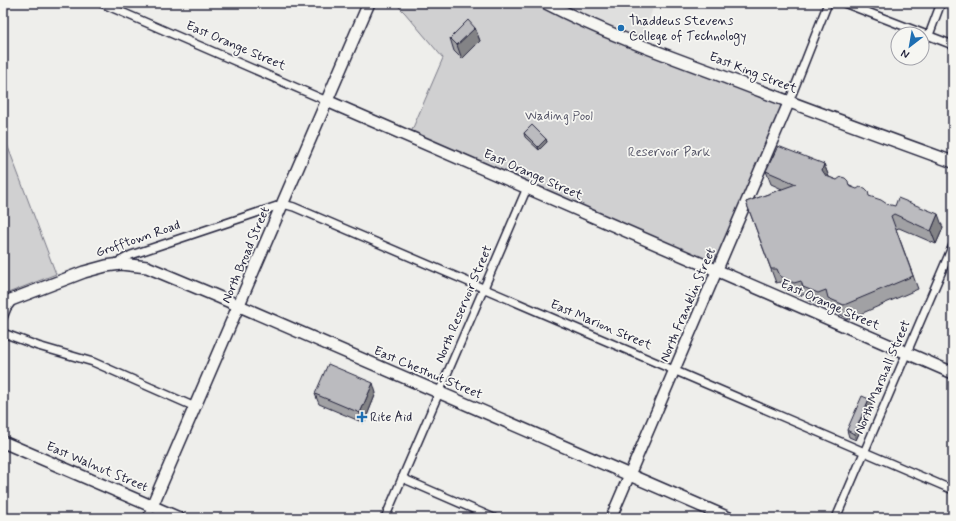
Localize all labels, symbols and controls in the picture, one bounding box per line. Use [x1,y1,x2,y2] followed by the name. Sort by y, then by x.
[629,13,746,46] place label: Thaddeus Stevens College of Technology
[183,17,289,76] street label: East Orange Street
[616,23,626,33] marker: Thaddeus Stevens College of Technology
[890,26,930,66] north arrow
[899,46,912,62] text: N
[706,48,800,99] street label: East King Street
[525,108,593,125] park label: Wading Pool
[628,144,711,161] park label: Reservoir Park
[480,145,586,206] street label: East Orange Street
[218,204,274,306] street label: North Broad Street
[94,217,182,261] street label: Grofftown Road
[432,243,496,365] street label: North Reservoir Street
[656,245,720,365] street label: North Franklin Street
[777,275,883,336] street label: East Orange Street
[548,296,655,354] street label: East Marion Street
[851,317,915,437] street label: North Marshall Street
[371,342,485,404] street label: East Chestnut Street
[370,409,412,426] place label: Rite Aid
[357,412,367,422] marker: Rite Aid
[44,438,151,496] street label: East Walnut Street

